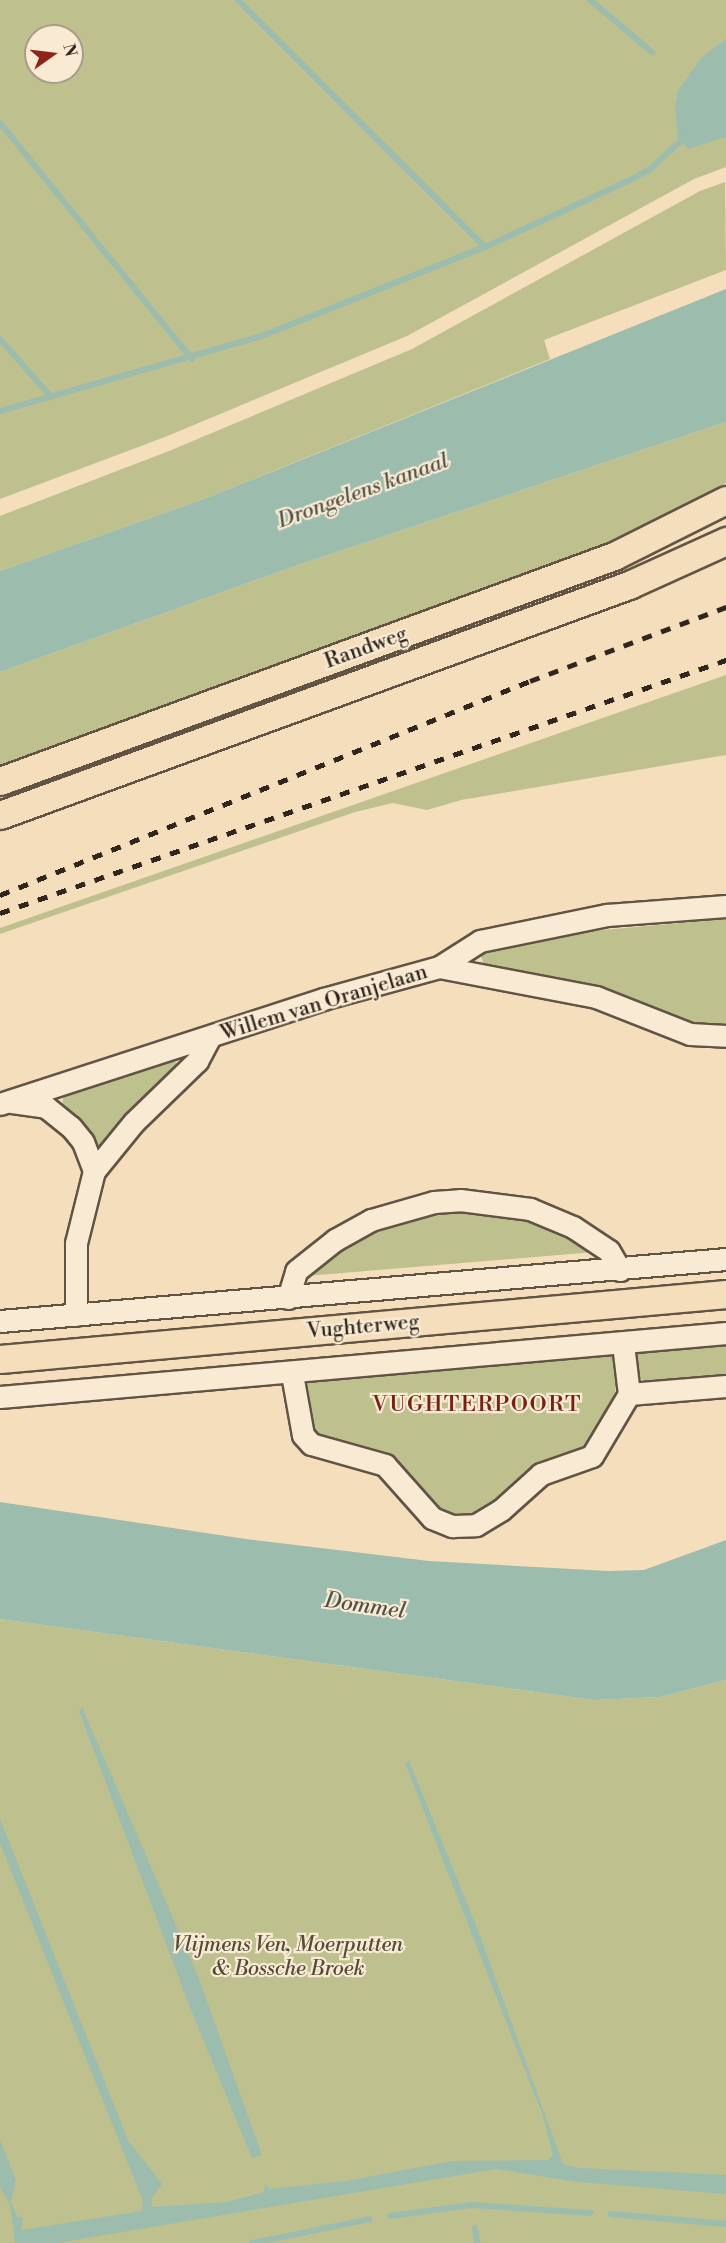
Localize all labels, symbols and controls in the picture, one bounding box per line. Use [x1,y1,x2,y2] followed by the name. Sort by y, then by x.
[24,24,84,84] north arrow
[58,42,81,59] text: N
[274,448,452,534] water label: Drongelens kanaal
[321,621,411,675] street label: Randweg
[218,960,430,1046] street label: Willem van Oranjelaan
[306,1310,420,1344] street label: Vughterweg
[372,1392,582,1418] district label: VUGHTERPOORT
[323,1587,407,1625] water label: Dommel
[173,1932,403,1982] park label: Vlijmens Ven, Moerputten & Bossche Broek

